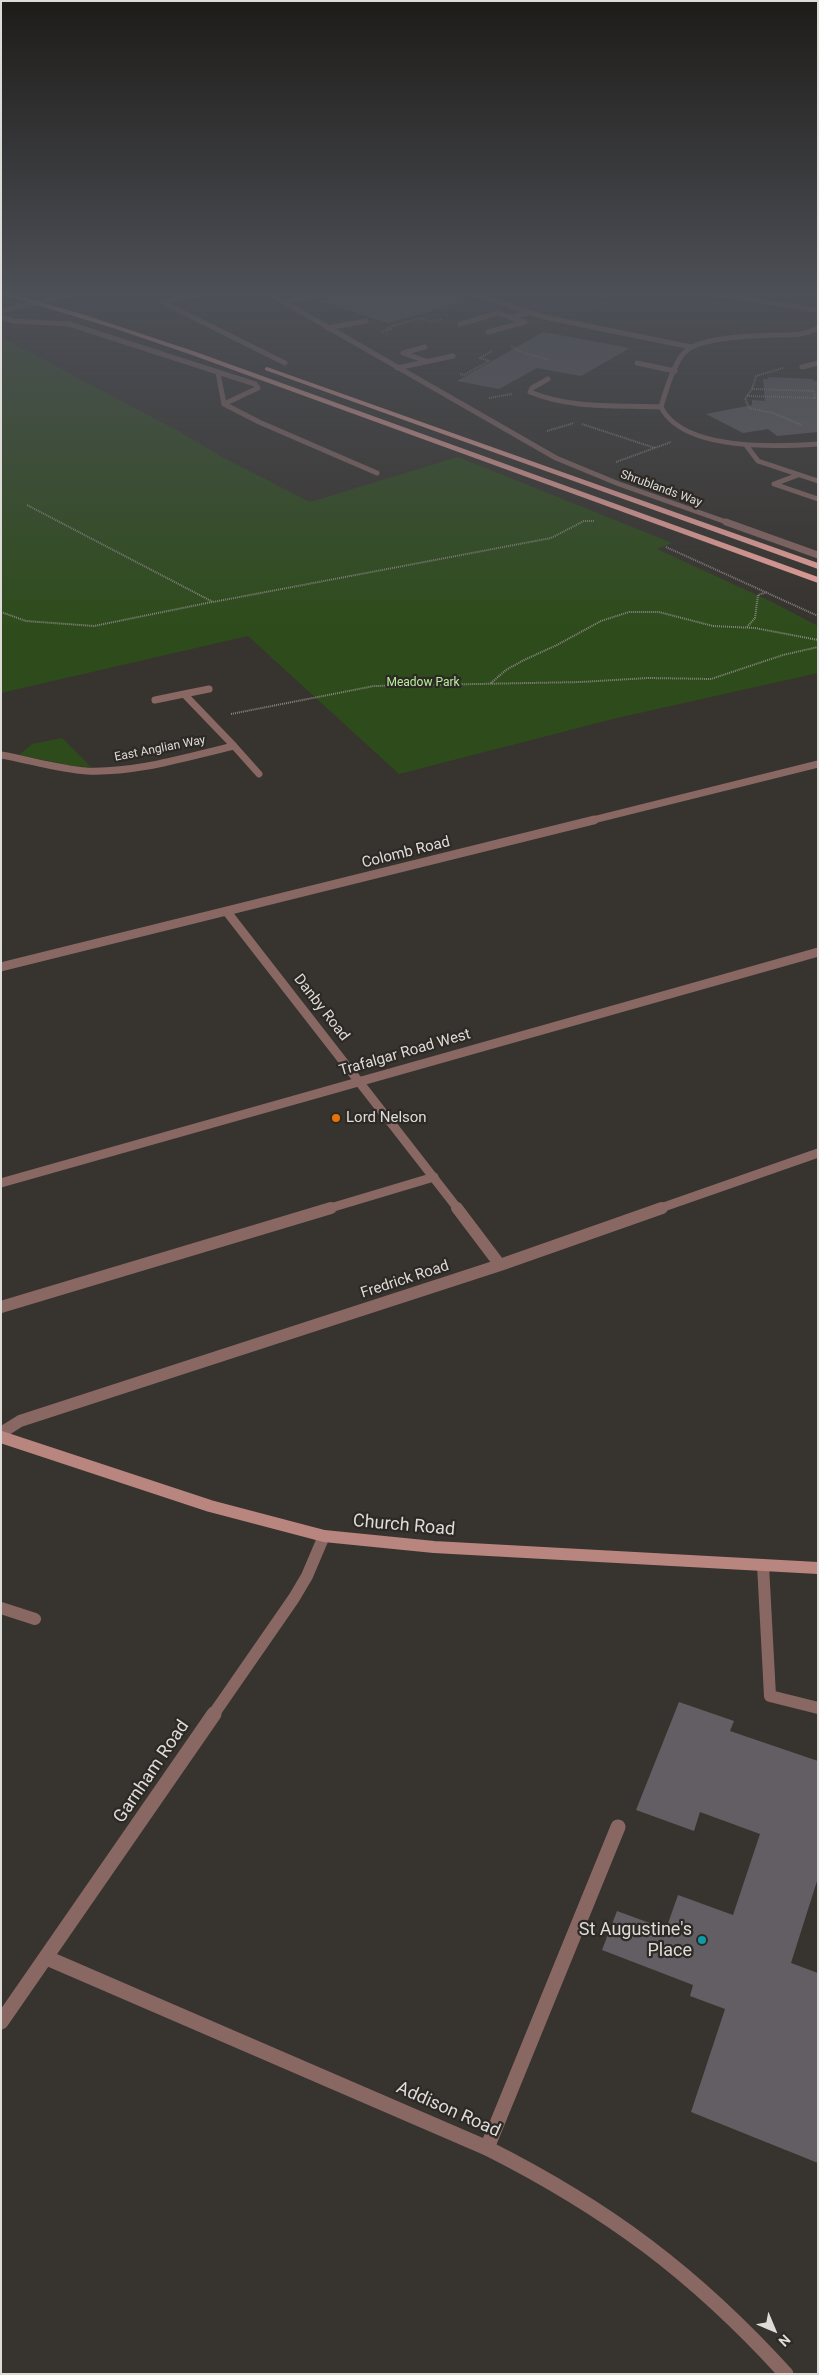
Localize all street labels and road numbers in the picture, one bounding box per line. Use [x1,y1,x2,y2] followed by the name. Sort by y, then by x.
[618,468,704,510] street label: Shrublands Way
[113,733,207,765] street label: East Anglian Way
[360,833,452,873] street label: Colomb Road
[289,971,353,1045] street label: Danby Road
[337,1026,473,1080] street label: Trafalgar Road West
[359,1257,451,1303] street label: Fredrick Road
[352,1511,456,1541] street label: Church Road
[110,1716,194,1828] street label: Garnham Road
[393,2077,503,2143] street label: Addison Road

